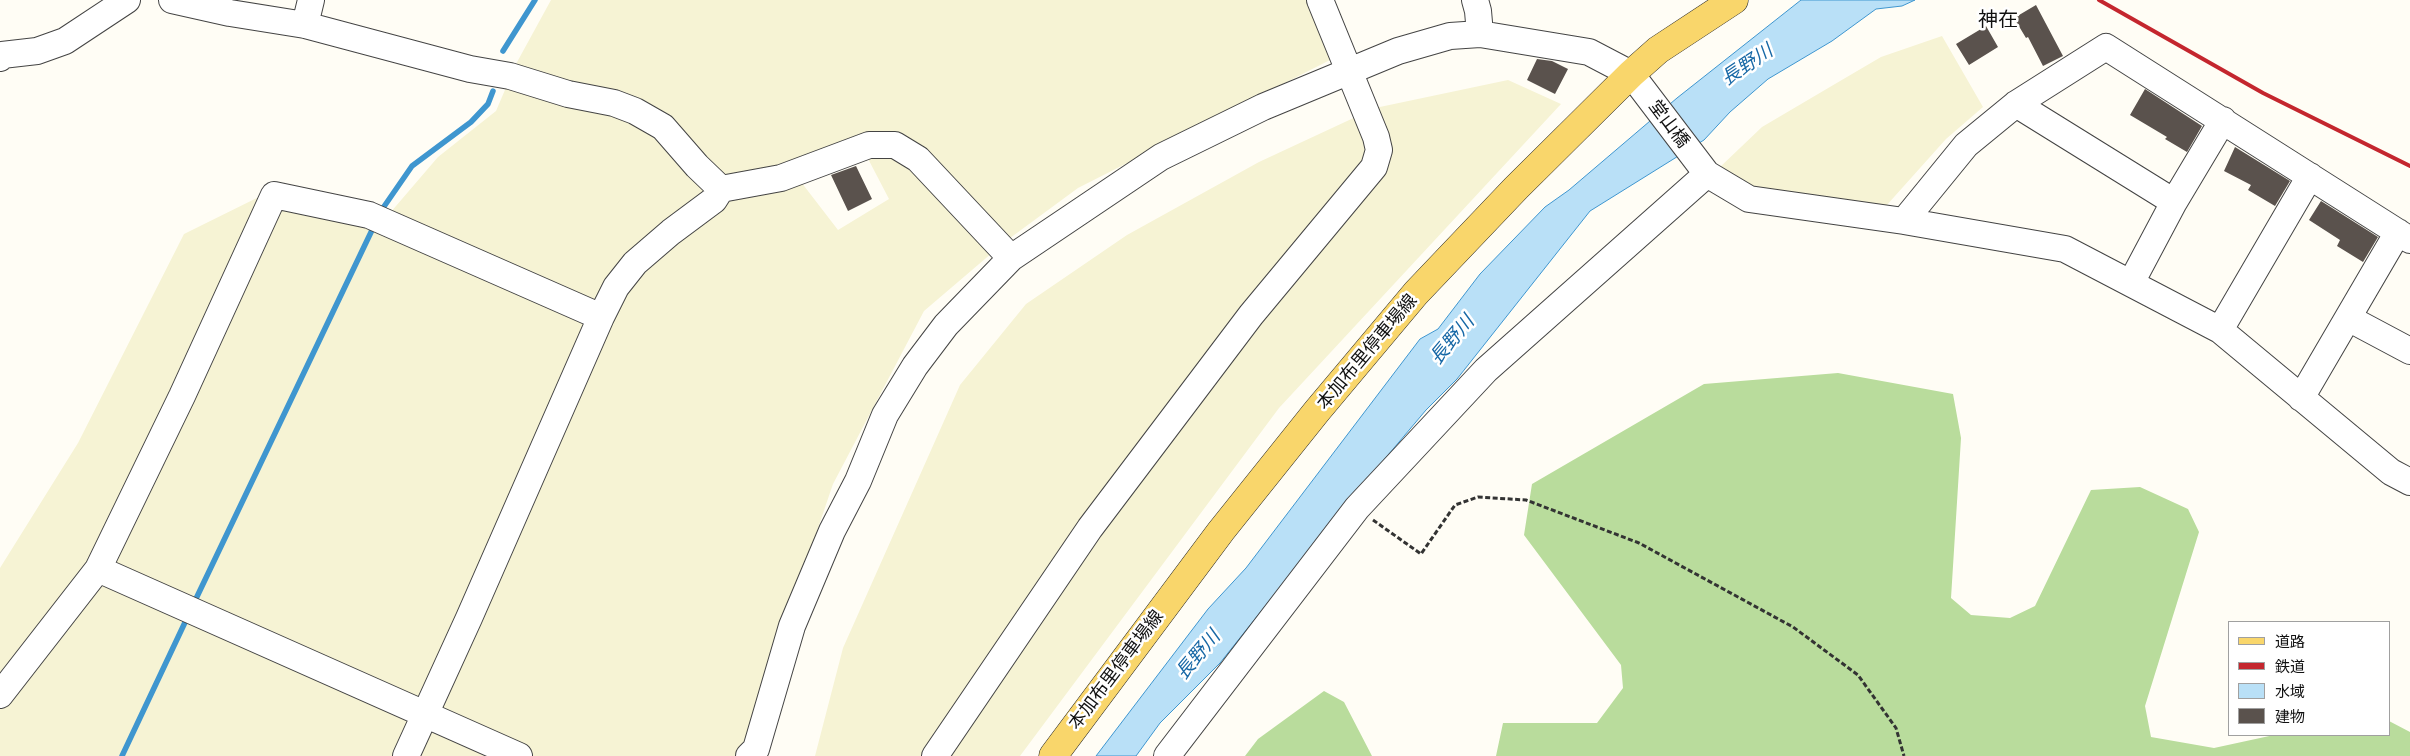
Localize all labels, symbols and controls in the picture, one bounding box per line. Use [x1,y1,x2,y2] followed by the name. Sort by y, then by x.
[1978,8,2018,32] district label: 神在
[1717,40,1777,90] water label: 長野川
[1644,96,1694,152] street label: 堂山橋
[1312,290,1422,414] street label: 本加布里停車場線
[1425,311,1479,369] water label: 長野川
[1064,606,1168,734] street label: 本加布里停車場線
[2228,621,2390,736] legend
[1171,626,1225,684] water label: 長野川
[2275,634,2305,650] text: 道路
[2275,659,2305,675] text: 鉄道
[2275,684,2305,700] text: 水域
[2275,709,2305,725] text: 建物

